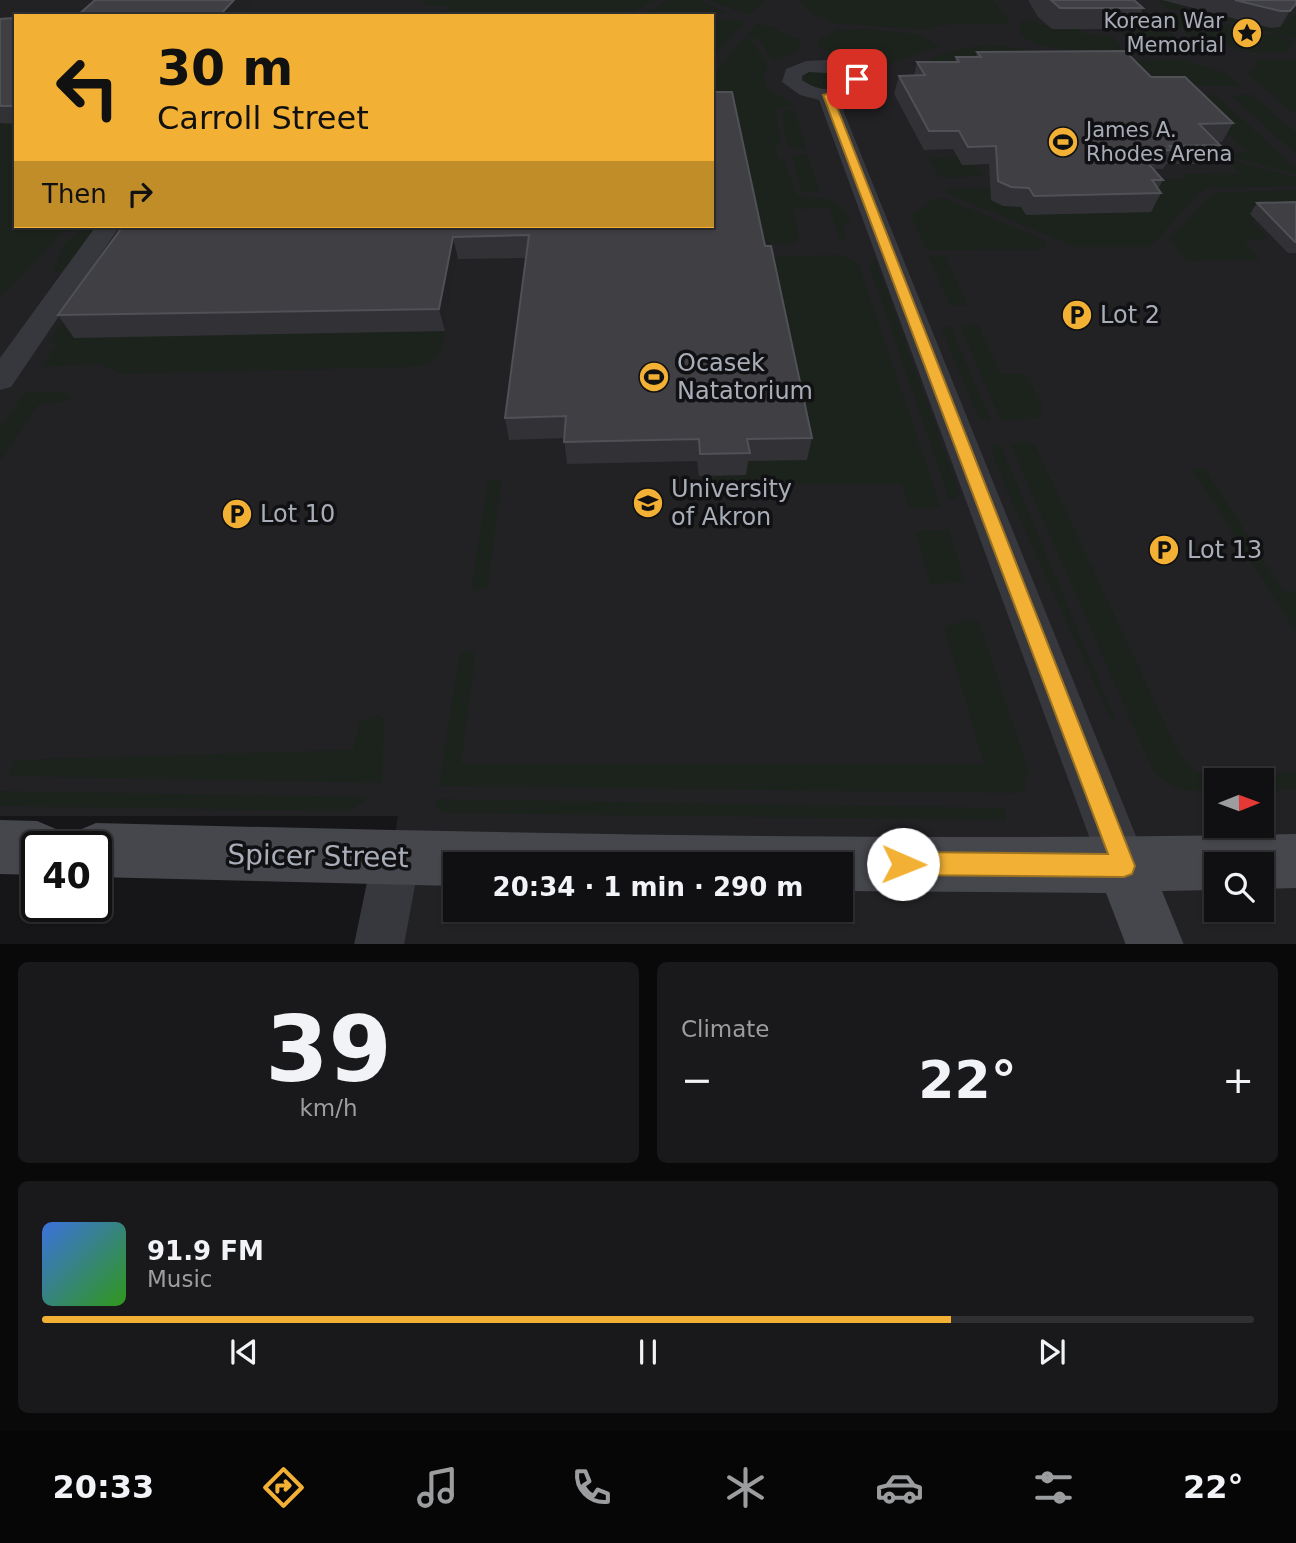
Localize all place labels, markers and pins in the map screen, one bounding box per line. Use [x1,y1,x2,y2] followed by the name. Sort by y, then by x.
[1104,9,1224,57] place label: Korean War Memorial
[1230,16,1264,50] place icon: Korean War Memorial
[827,49,887,109] pin
[1084,118,1232,166] place label: James A. Rhodes Arena
[1046,125,1080,159] sports icon: James A. Rhodes Arena
[1060,298,1094,332] parking icon: Lot 2
[1100,301,1160,329] place label: Lot 2
[677,349,813,405] place label: Ocasek Natatorium
[637,360,671,394] sports icon: Ocasek Natatorium
[671,475,792,531] place label: University of Akron
[631,486,665,520] school or university icon: University of Akron
[220,497,254,531] parking icon: Lot 10
[260,500,335,528] place label: Lot 10
[1147,533,1181,567] parking icon: Lot 13
[1187,536,1262,564] place label: Lot 13

